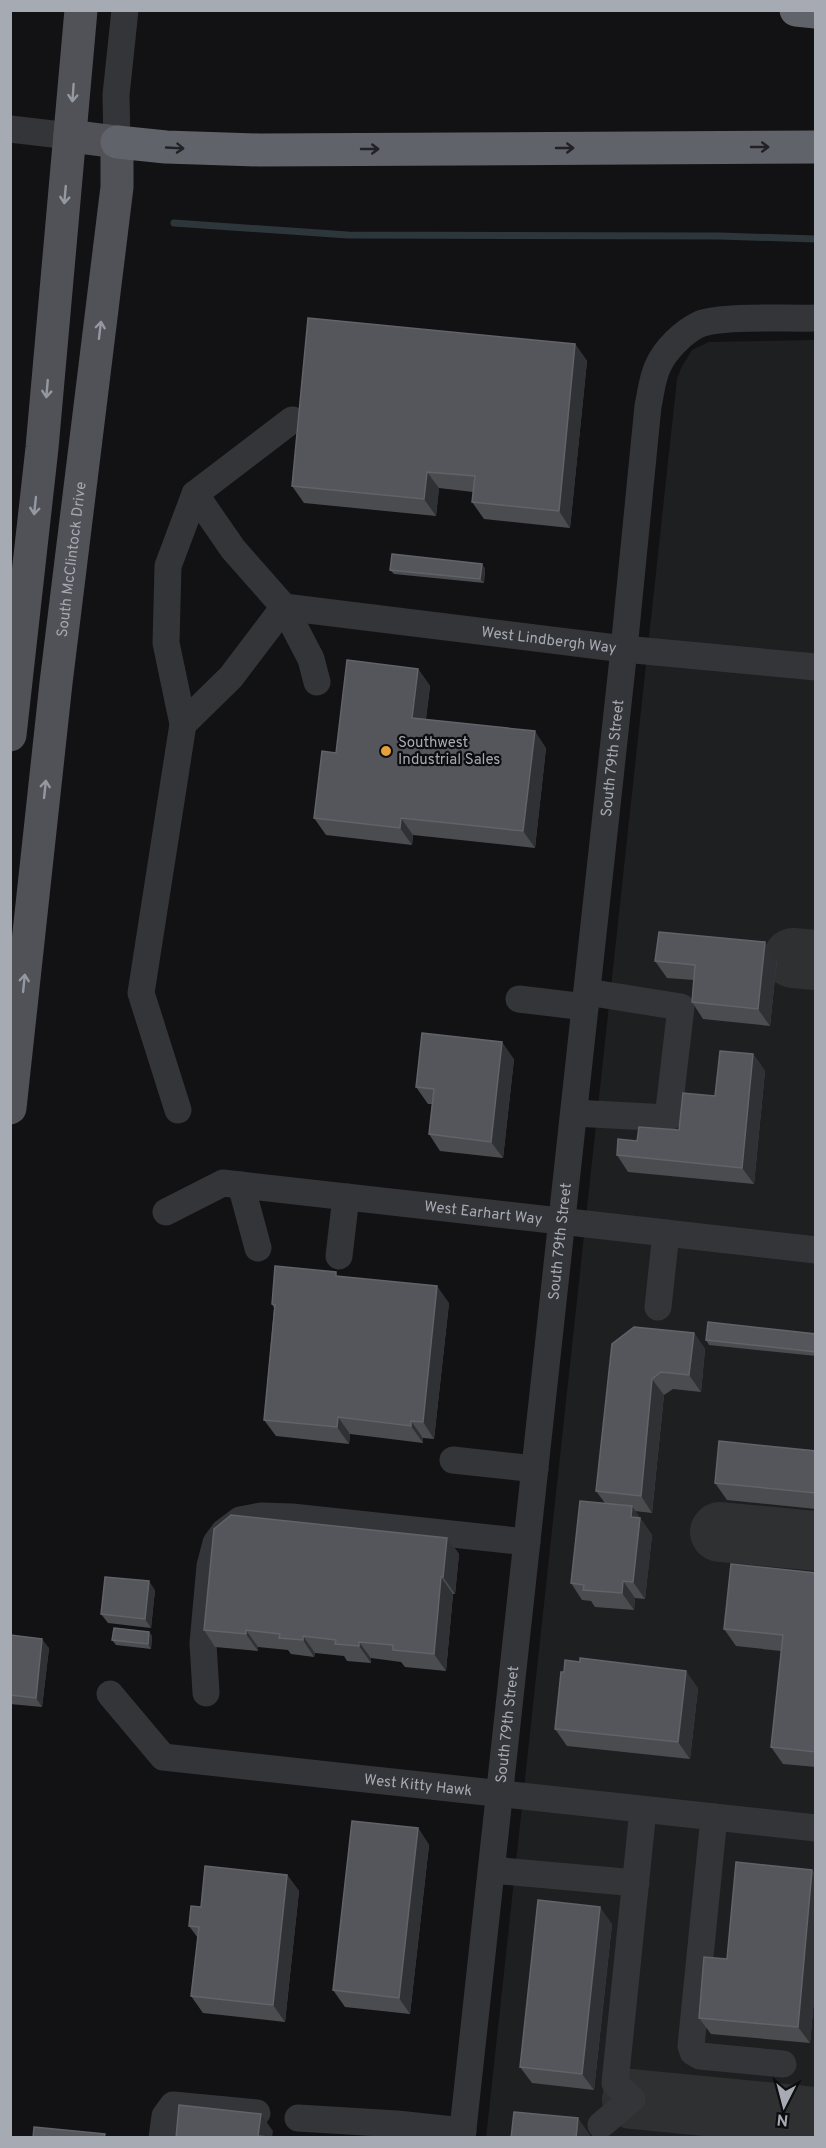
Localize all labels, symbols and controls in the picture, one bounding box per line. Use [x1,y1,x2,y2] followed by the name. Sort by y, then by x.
[68,83,79,103] one-way arrow
[749,141,769,153] one-way arrow
[164,142,184,153] one-way arrow
[554,142,574,154] one-way arrow
[359,143,379,155] one-way arrow
[59,184,70,204] one-way arrow
[95,320,106,340] one-way arrow
[41,378,52,398] one-way arrow
[54,481,92,638] street label: South McClintock Drive
[30,495,41,515] one-way arrow
[480,623,618,659] street label: West Lindbergh Way
[598,699,629,818] street label: South 79th Street
[398,734,500,770] place label: Southwest Industrial Sales
[379,744,393,758] marker: Southwest Industrial Sales
[40,780,51,800] one-way arrow
[19,974,30,993] one-way arrow
[545,1182,577,1301] street label: South 79th Street
[423,1198,543,1230] street label: West Earhart Way
[493,1665,524,1784] street label: South 79th Street
[363,1771,473,1802] street label: West Kitty Hawk
[754,2076,814,2136] north arrow
[776,2108,789,2129] text: N

